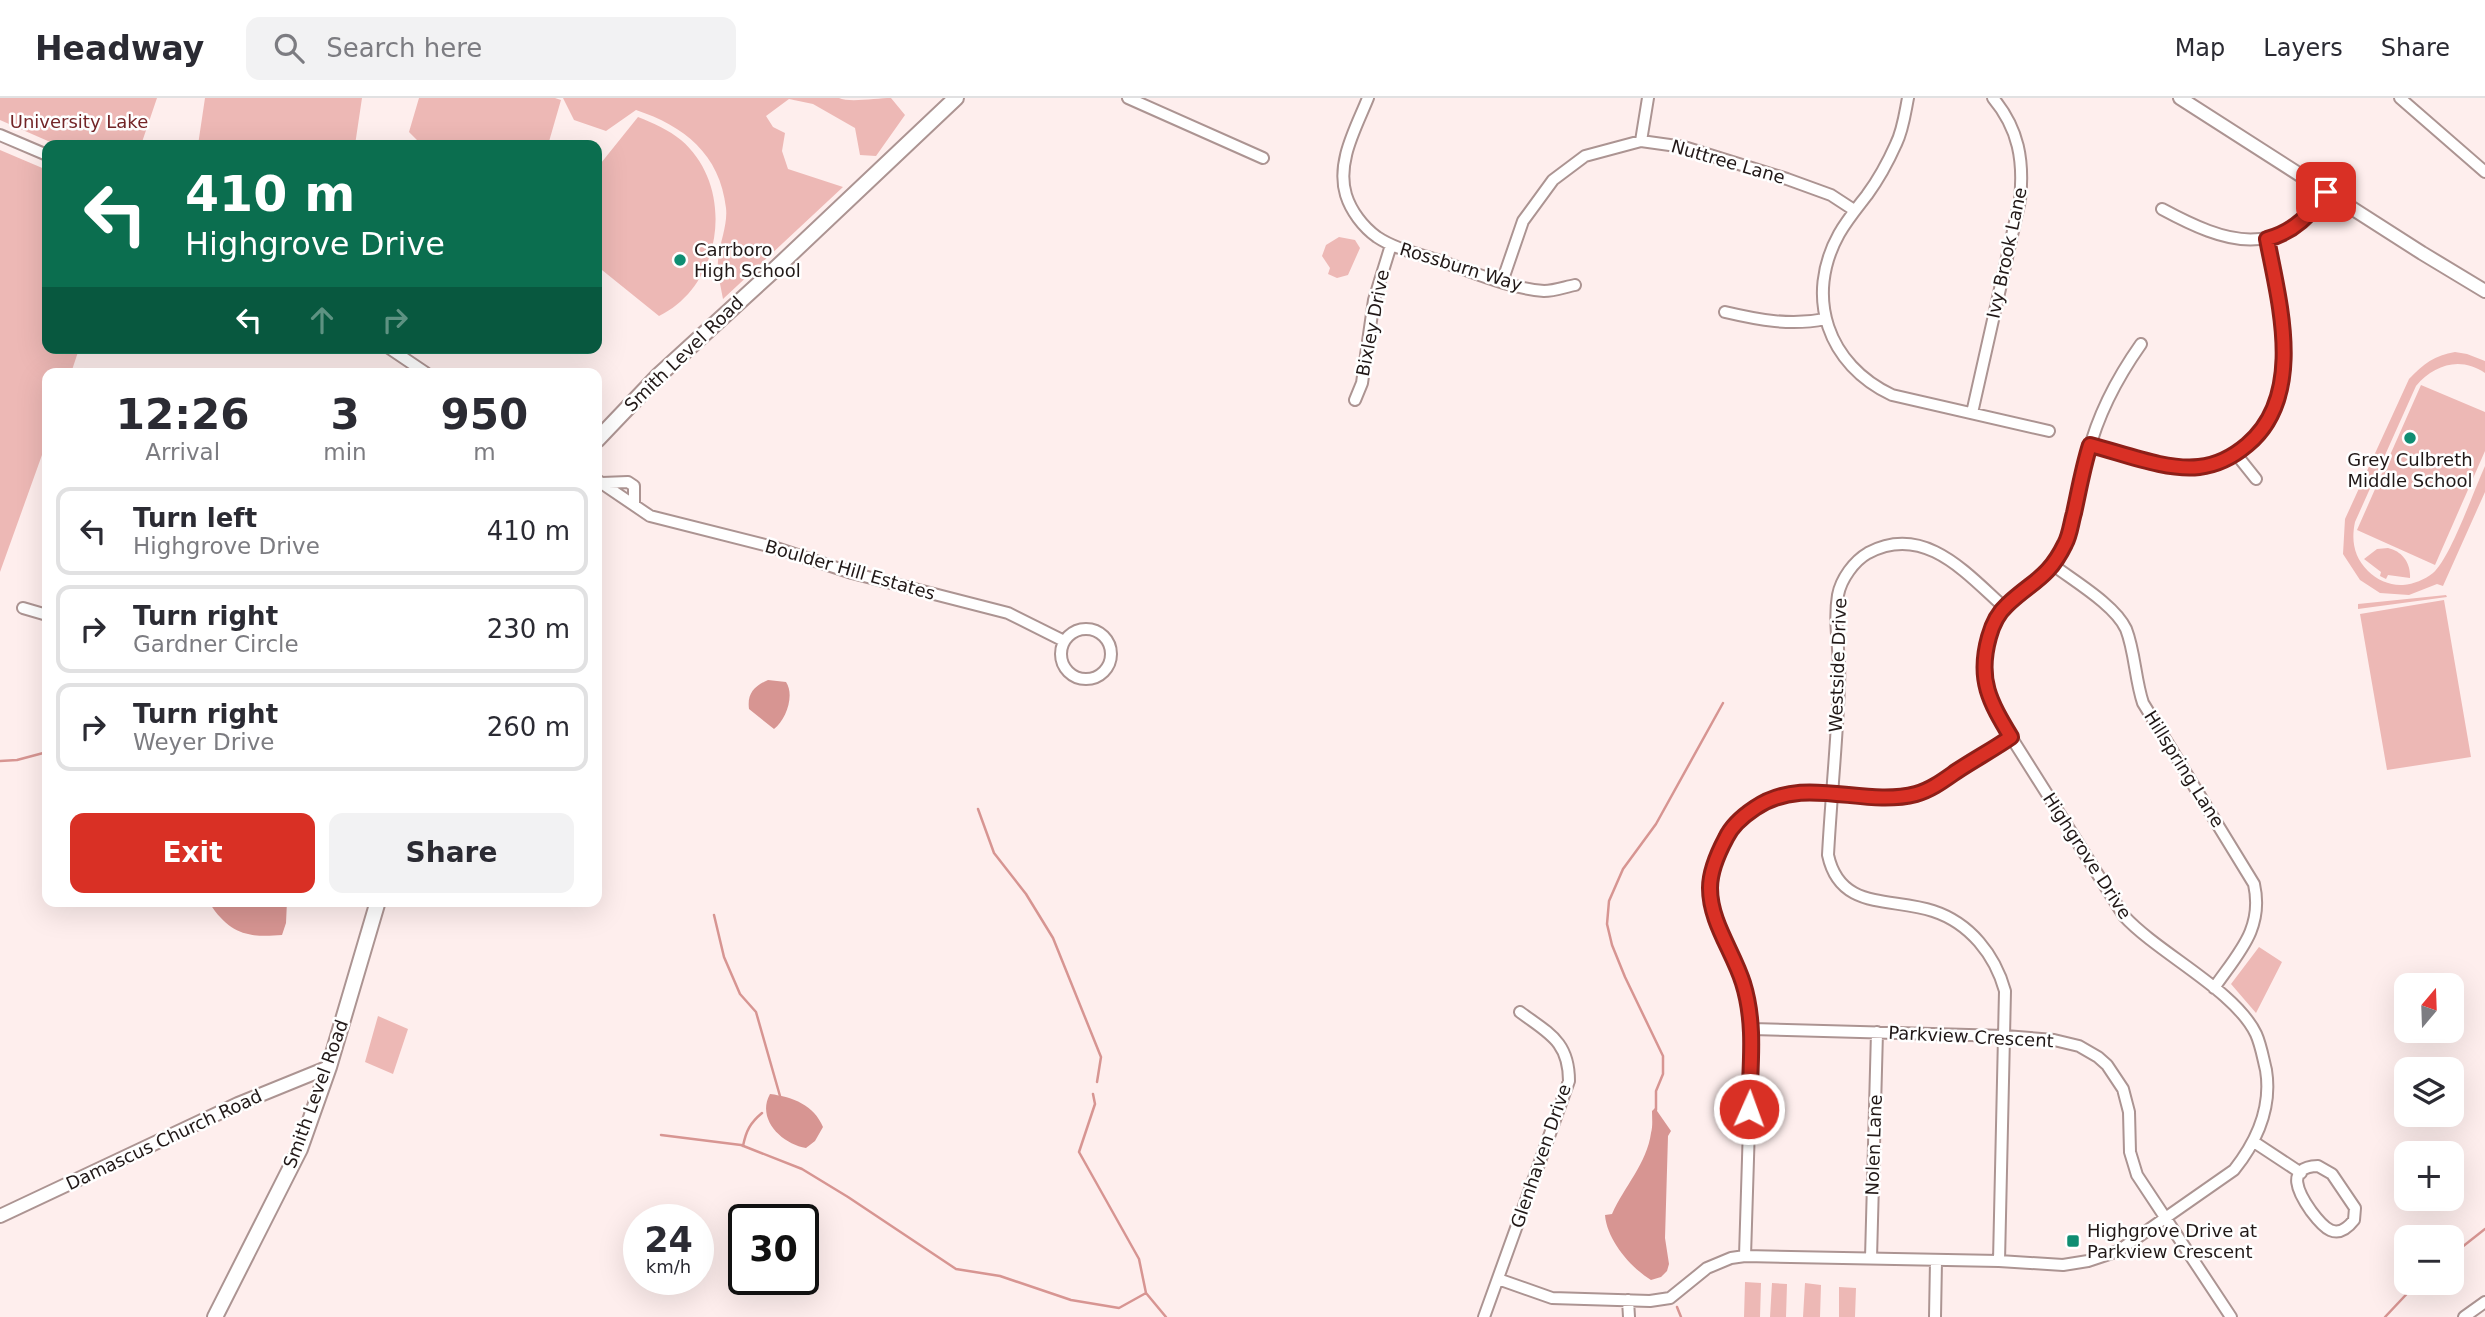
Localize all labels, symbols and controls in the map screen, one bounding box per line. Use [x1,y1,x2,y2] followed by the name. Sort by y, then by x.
[246,17,736,80] search box
[35,29,204,68] text: Headway
[270,29,308,67] icon: search
[326,33,482,63] text: Search here
[2175,34,2225,62] text: Map
[2263,34,2343,62] text: Layers
[2381,34,2450,62] text: Share
[10,111,148,132] park label: University Lake
[1669,135,1787,188] street label: Nuttree Lane
[2296,162,2356,222] pin
[185,166,355,223] text: 410 m
[70,168,161,259] icon: left
[2307,173,2345,211] icon: arrive
[1982,185,2031,320] street label: Ivy Brook Lane
[185,225,445,263] text: Highgrove Drive
[1397,238,1525,295] street label: Rossburn Way
[694,239,801,281] place label: Carrboro High School
[672,252,688,268] marker: Carrboro High School
[1352,268,1393,378] street label: Bixley Drive
[620,292,747,416] street label: Smith Level Road
[230,301,268,339] icon: left
[303,301,341,339] icon: ahead
[376,301,414,339] icon: right
[116,390,250,439] text: 12:26
[330,390,360,439] text: 3
[441,390,528,439] text: 950
[2402,430,2418,446] marker: Grey Culbreth Middle School
[145,439,220,465] text: Arrival
[323,439,367,465] text: min
[473,439,496,465] text: m
[2347,449,2473,491] place label: Grey Culbreth Middle School
[133,503,257,533] text: Turn left
[74,512,112,550] icon: left
[487,516,570,546] text: 410 m
[133,533,320,559] text: Highgrove Drive
[763,535,938,604] street label: Boulder Hill Estates
[1825,597,1850,733] street label: Westside Drive
[133,601,278,631] text: Turn right
[74,610,112,648] icon: right
[487,614,570,644] text: 230 m
[133,631,299,657] text: Gardner Circle
[133,699,278,729] text: Turn right
[2140,706,2229,831] street label: Hillspring Lane
[74,708,112,746] icon: right
[487,712,570,742] text: 260 m
[133,729,274,755] text: Weyer Drive
[2039,789,2136,923] street label: Highgrove Drive
[70,813,315,893] button: Exit
[329,813,574,893] button: Share
[2394,973,2464,1043] north arrow
[2394,973,2464,1295] map controls
[279,1017,352,1171] street label: Smith Level Road
[1888,1022,2054,1051] street label: Parkview Crescent
[2394,1057,2464,1127] button: layers
[1712,1072,1786,1146] position arrow
[1506,1081,1575,1231] street label: Glenhaven Drive
[62,1085,265,1194] street label: Damascus Church Road
[1861,1094,1886,1196] street label: Nolen Lane
[2394,1141,2464,1211] button: +
[728,1204,819,1295] speed limit sign: 30
[644,1220,693,1260] text: 24
[2087,1220,2257,1262] place label: Highgrove Drive at Parkview Crescent
[2394,1225,2464,1295] button: −
[2065,1233,2081,1249] marker: Highgrove Drive at Parkview Crescent
[646,1256,691,1277] text: km/h

